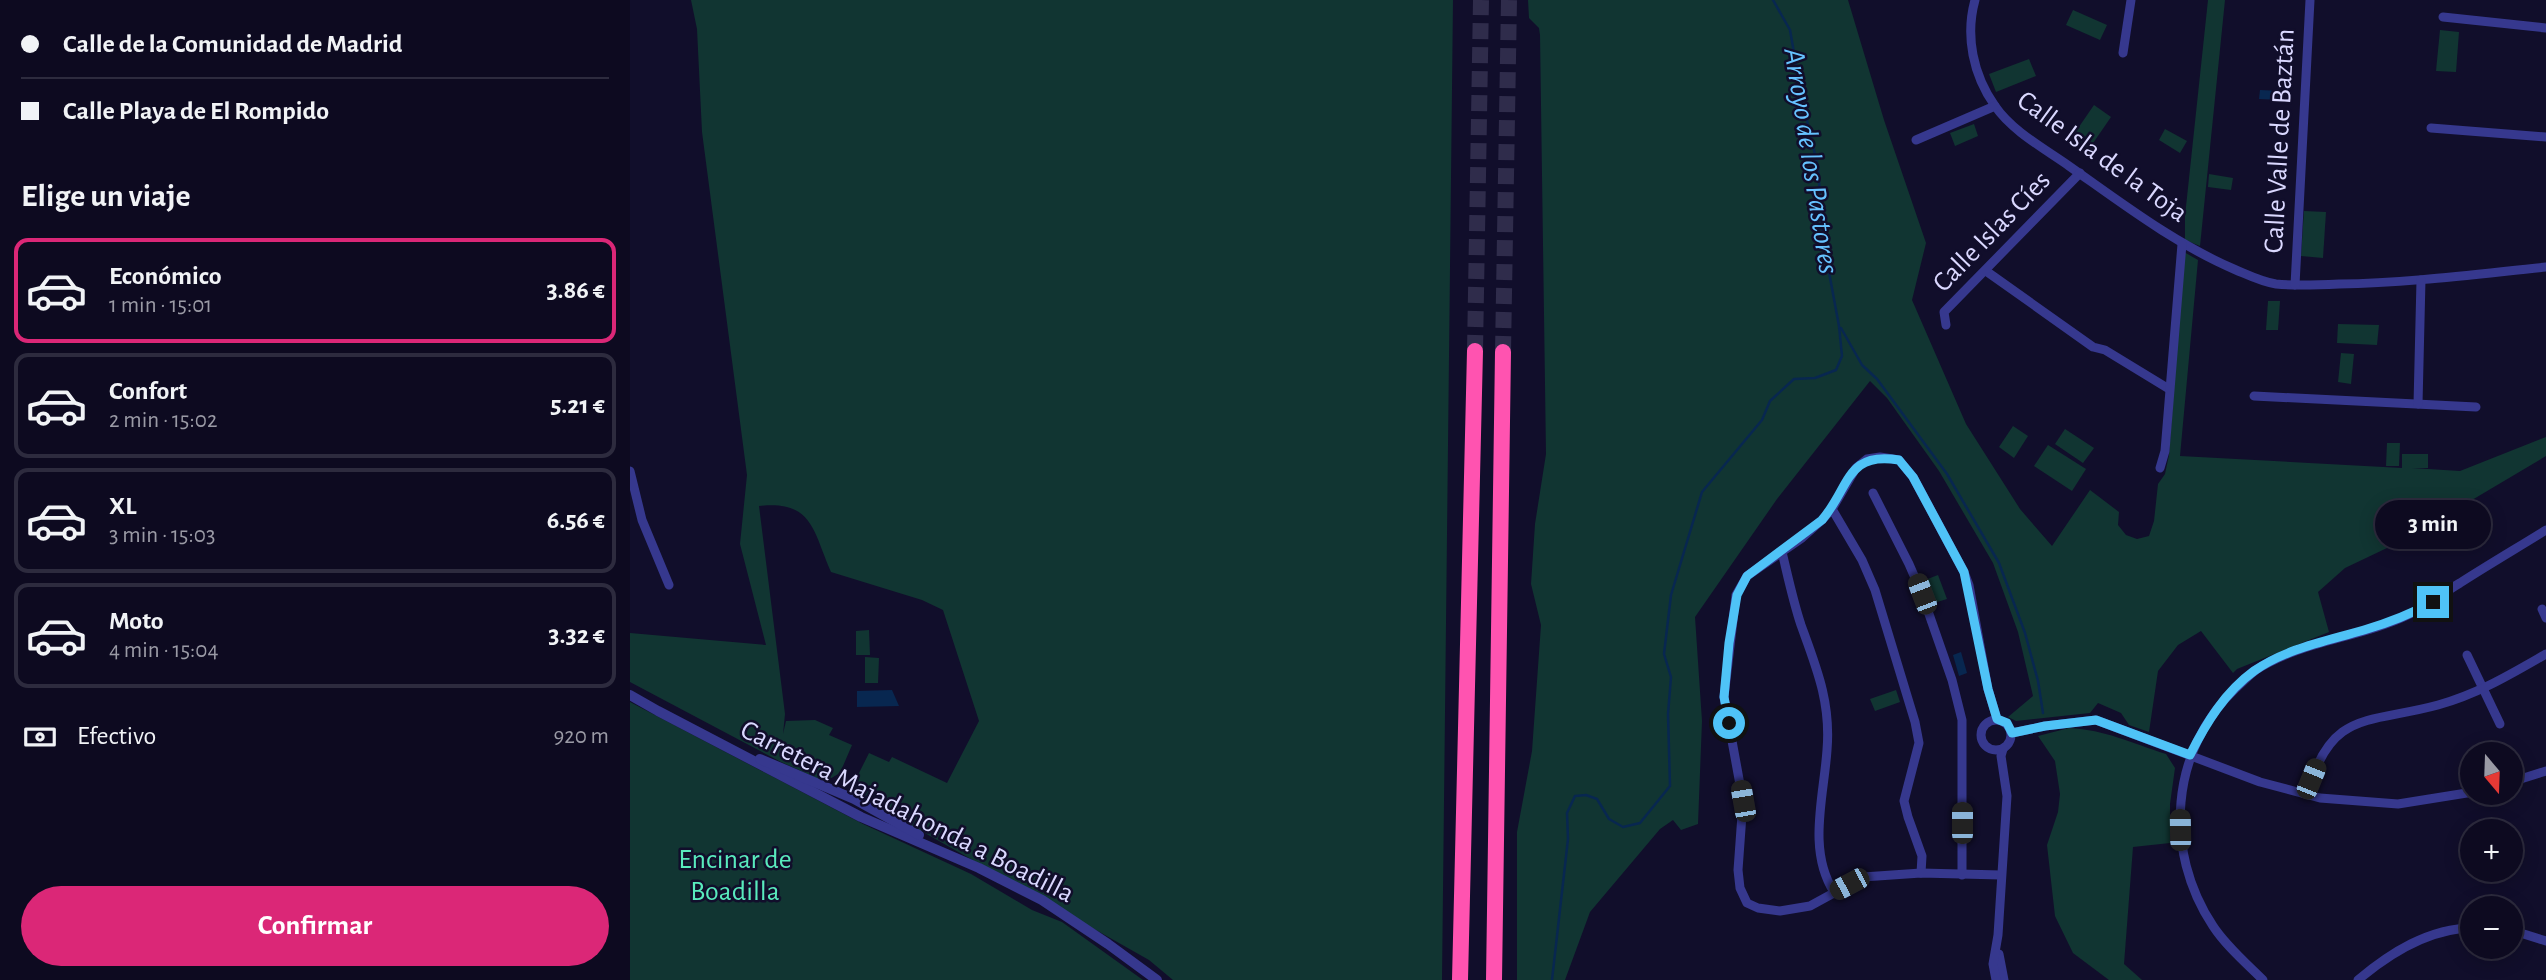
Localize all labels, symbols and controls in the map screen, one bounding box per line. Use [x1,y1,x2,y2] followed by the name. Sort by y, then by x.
[2260,28,2300,254] street label: Calle Valle de Baztán
[63,31,402,57] text: Calle de la Comunidad de Madrid
[1778,45,1844,276] water label: Arroyo de los Pastores
[2012,86,2192,228] street label: Calle Isla de la Toja
[63,98,329,124] text: Calle Playa de El Rompido
[1928,166,2056,298] street label: Calle Islas Cíes
[21,180,191,212] text: Elige un viaje
[25,259,88,322] icon: car
[109,263,222,289] text: Económico
[546,277,605,303] text: 3.86 €
[109,294,212,317] text: 1 min · 15:01
[25,374,88,437] icon: car
[109,378,187,404] text: Confort
[550,392,605,418] text: 5.21 €
[109,409,217,432] text: 2 min · 15:02
[25,489,88,552] icon: car
[109,493,136,519] text: XL
[2375,500,2491,550] callout: 3 min
[547,507,605,533] text: 6.56 €
[2408,513,2458,536] text: 3 min
[109,524,215,547] text: 3 min · 15:03
[1905,571,1940,617] car
[2417,586,2449,618] route end
[25,604,88,667] icon: car
[109,608,164,634] text: Moto
[548,622,605,648] text: 3.32 €
[109,639,219,662] text: 4 min · 15:04
[1713,707,1745,739] route start
[736,716,1078,908] street label: Carretera Majadahonda a Boadilla
[21,718,59,756] icon: cash
[77,723,156,749] text: Efectivo
[553,725,609,748] text: 920 m
[2460,742,2524,805] north arrow
[2460,742,2523,959] map controls
[2294,756,2329,802] car
[1730,778,1757,824] car
[1952,802,1973,844] car
[2170,809,2191,851] car
[2460,819,2523,882] button: +
[678,846,792,906] park label: Encinar de Boadilla
[1826,865,1873,903] car
[21,886,609,966] button: Confirmar
[2460,896,2523,959] button: −

